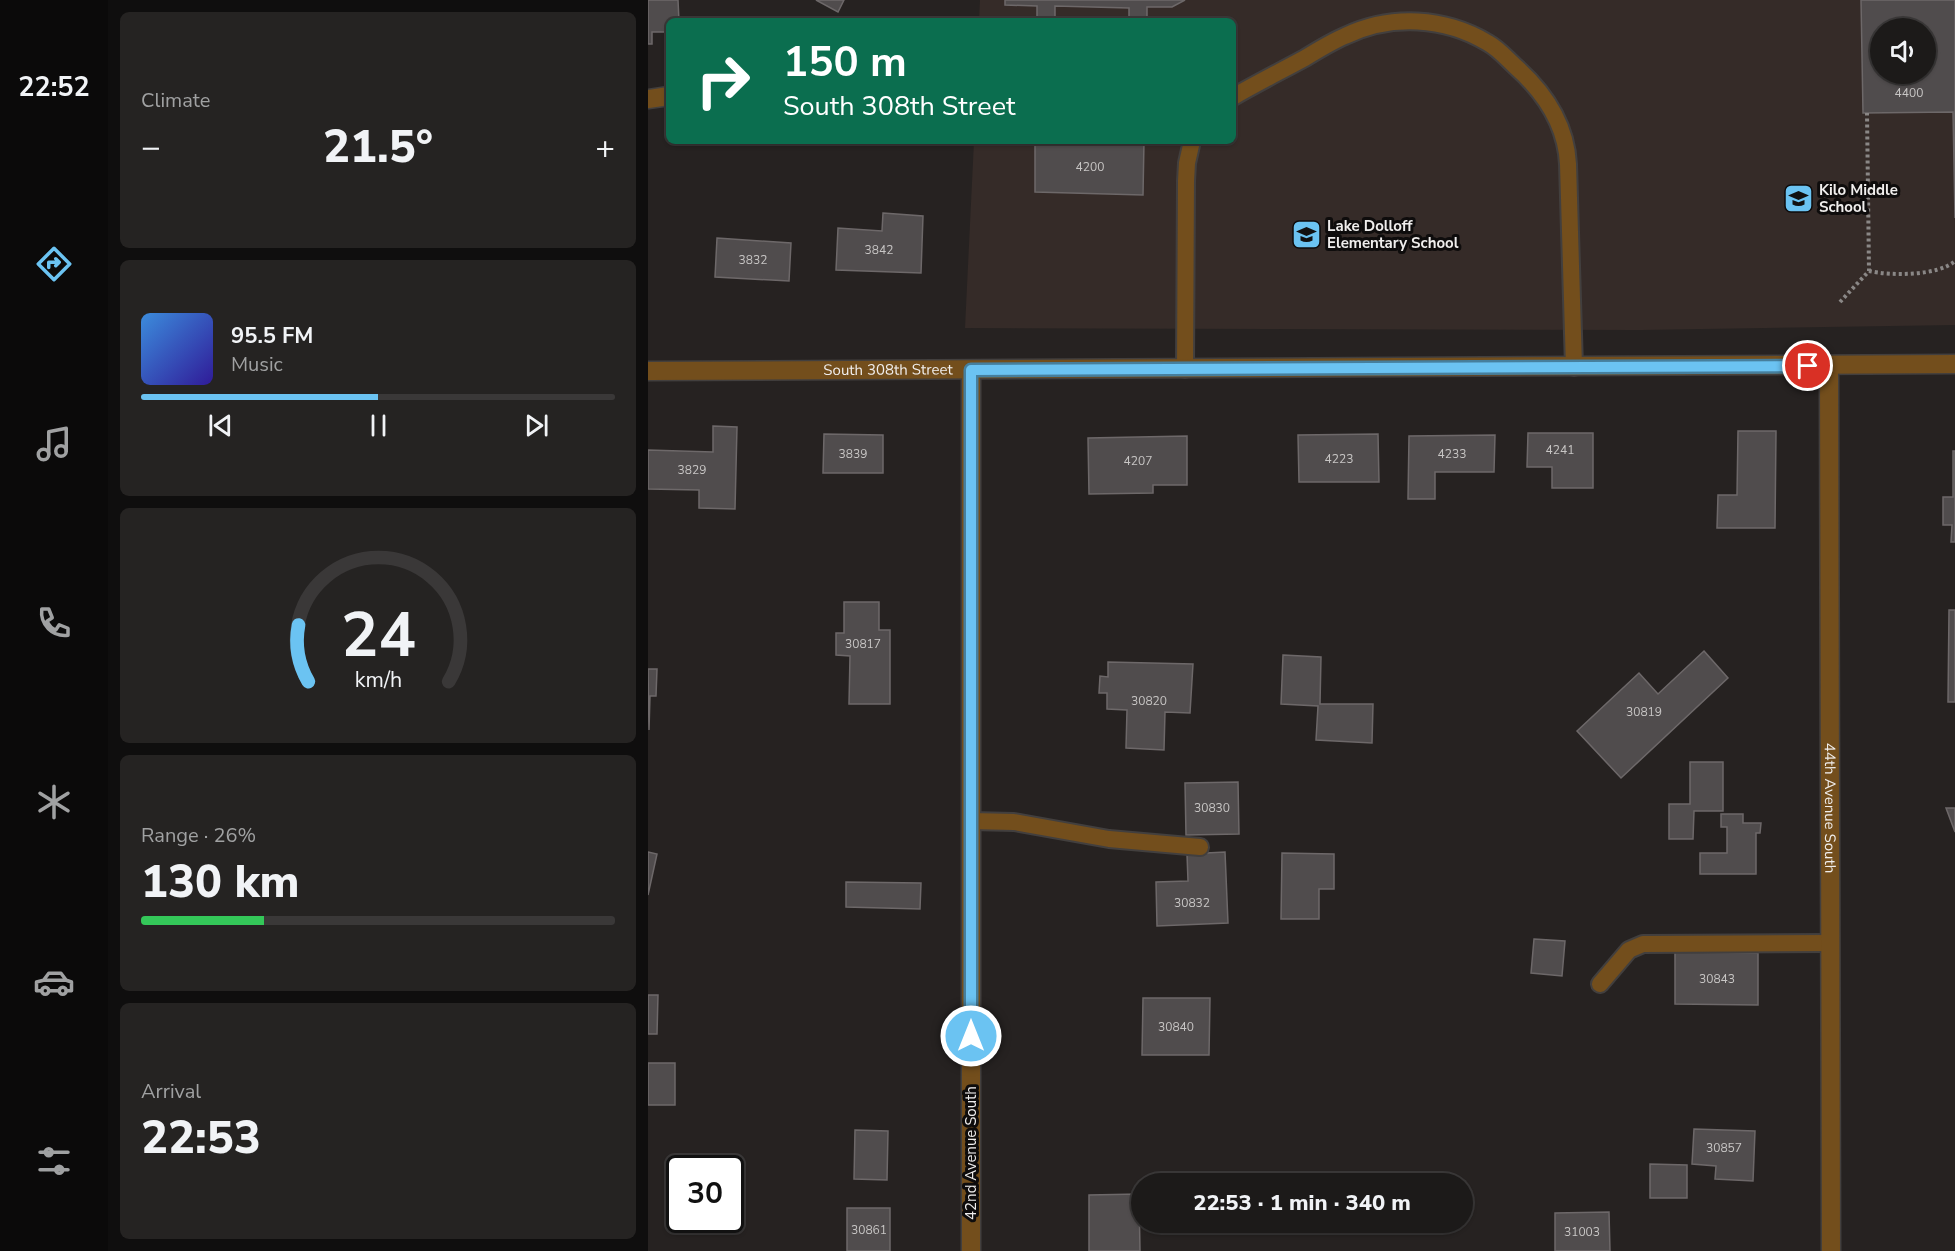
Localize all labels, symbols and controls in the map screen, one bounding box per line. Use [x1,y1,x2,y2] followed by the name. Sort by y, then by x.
[1870,18,1936,84] map controls
[1870,18,1936,84] button: sound
[783,34,907,91] text: 150 m
[684,42,762,120] icon: right
[18,69,90,106] text: 22:52
[1895,85,1923,101] house number: 4400
[141,87,210,114] text: Climate
[783,88,1015,125] text: South 308th Street
[323,117,433,178] text: 21.5°
[141,125,161,170] text: −
[595,125,615,170] text: +
[1076,159,1104,175] house number: 4200
[1819,180,1898,217] place label: Kilo Middle School
[1782,183,1814,215] school or university icon: Kilo Middle School
[1327,216,1459,253] place label: Lake Dolloff Elementary School
[1290,219,1322,251] school or university icon: Lake Dolloff Elementary School
[865,242,893,258] house number: 3842
[33,243,75,285] icon: directions
[739,252,767,268] house number: 3832
[231,321,313,351] text: 95.5 FM
[1782,340,1833,391] pin
[1791,349,1824,382] icon: arrive
[231,351,283,378] text: Music
[823,359,953,380] street label: South 308th Street
[204,409,237,442] icon: previous
[362,409,395,442] icon: pause
[520,409,553,442] icon: next
[33,423,75,465] icon: music
[1546,442,1574,458] house number: 4241
[839,446,867,462] house number: 3839
[1438,446,1466,462] house number: 4233
[1325,451,1353,467] house number: 4223
[1124,453,1152,469] house number: 4207
[678,462,706,478] house number: 3829
[341,594,415,679] text: 24
[33,602,75,644] icon: phone
[845,636,881,652] house number: 30817
[354,666,402,696] text: km/h
[1131,693,1167,709] house number: 30820
[1626,704,1662,720] house number: 30819
[1820,743,1840,873] street label: 44th Avenue South
[33,781,75,823] icon: climate
[1194,800,1230,816] house number: 30830
[141,822,256,849] text: Range · 26%
[141,852,300,913] text: 130 km
[1174,895,1210,911] house number: 30832
[33,961,75,1003] icon: car
[1699,971,1735,987] house number: 30843
[939,1004,1003,1068] position arrow
[1158,1019,1194,1035] house number: 30840
[141,1078,201,1105] text: Arrival
[961,1086,981,1220] street label: 42nd Avenue South
[141,1108,261,1169] text: 22:53
[33,1140,75,1182] icon: filters
[1706,1140,1742,1156] house number: 30857
[666,1155,744,1233] speed limit sign: 30
[1193,1188,1411,1218] text: 22:53 · 1 min · 340 m
[851,1222,887,1238] house number: 30861
[1564,1224,1600,1240] house number: 31003

